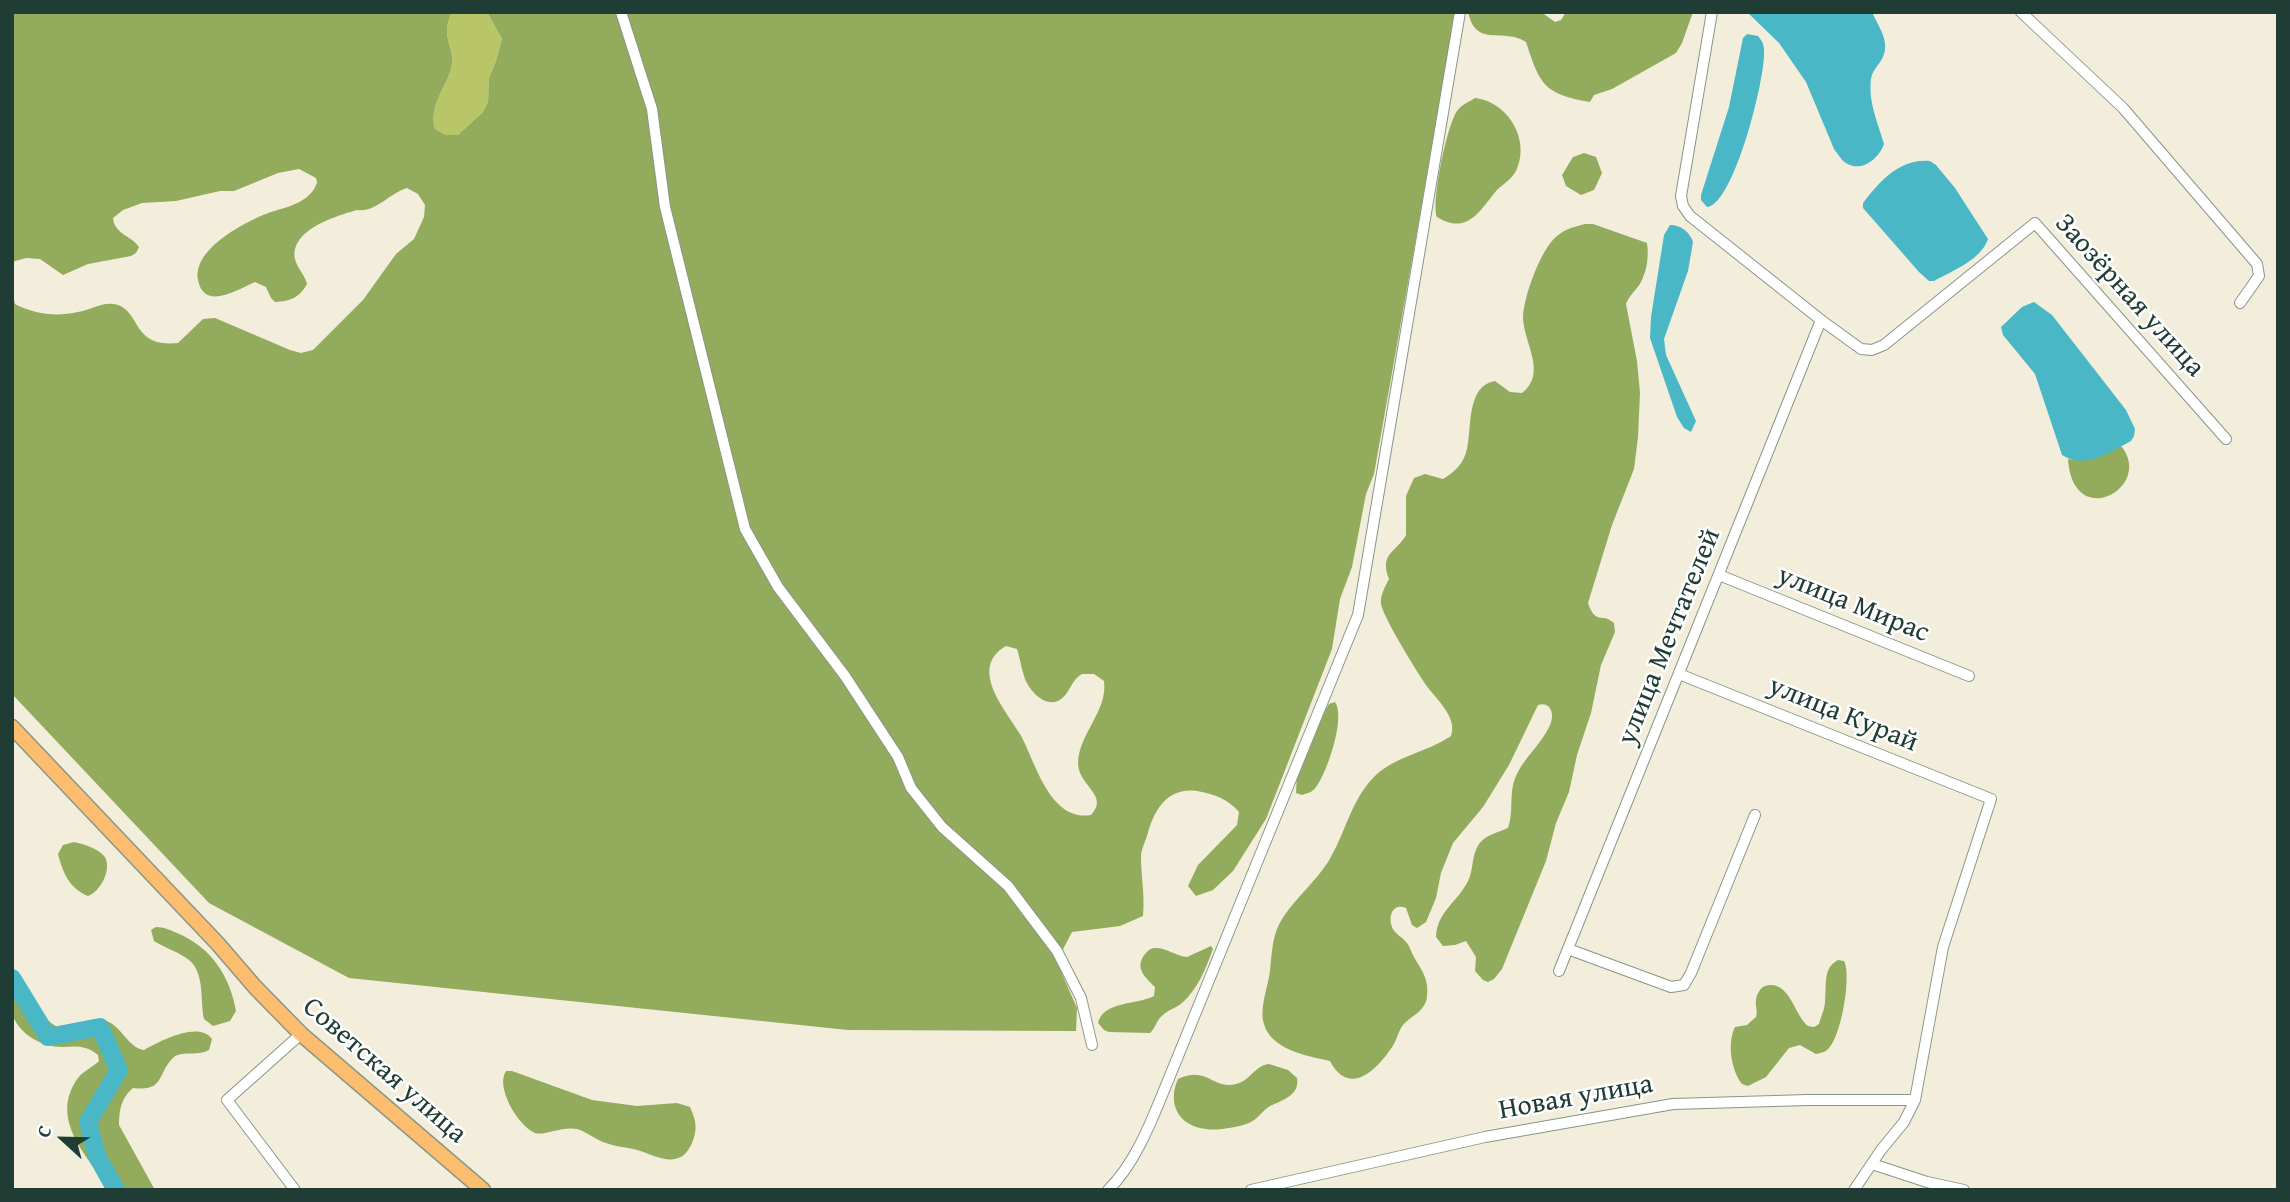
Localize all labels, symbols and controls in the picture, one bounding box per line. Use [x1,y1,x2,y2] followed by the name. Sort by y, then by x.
[2047,207,2211,385] street label: Заозёрная улица
[1611,524,1729,750] street label: улица Мечтателей
[1772,559,1934,651] street label: улица Мирас
[1763,670,1923,760] street label: улица Курай
[295,991,473,1151] street label: Советская улица
[1496,1068,1656,1128] street label: Новая улица
[28,1104,98,1174] north arrow
[29,1121,59,1141] text: С

